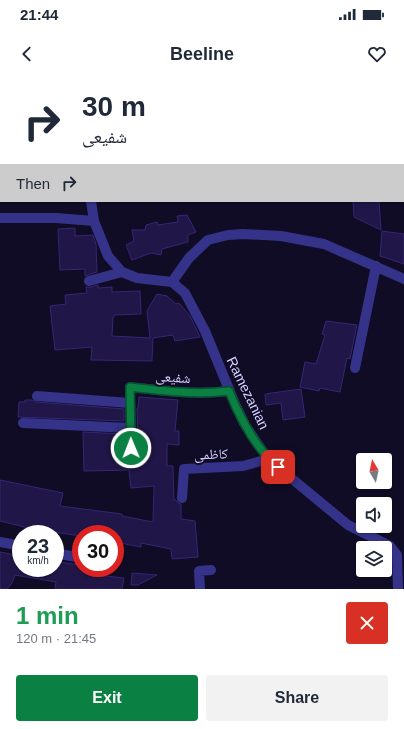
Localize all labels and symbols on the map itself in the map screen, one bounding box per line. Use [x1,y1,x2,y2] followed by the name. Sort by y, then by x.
[224,354,272,432] street label: Ramezanian
[155,368,191,387] street label: شفیعی
[110,427,152,469] position arrow
[194,445,228,464] street label: کاظمی
[261,450,295,484] pin
[356,453,392,489] north arrow
[72,525,124,577] speed limit sign: 30

